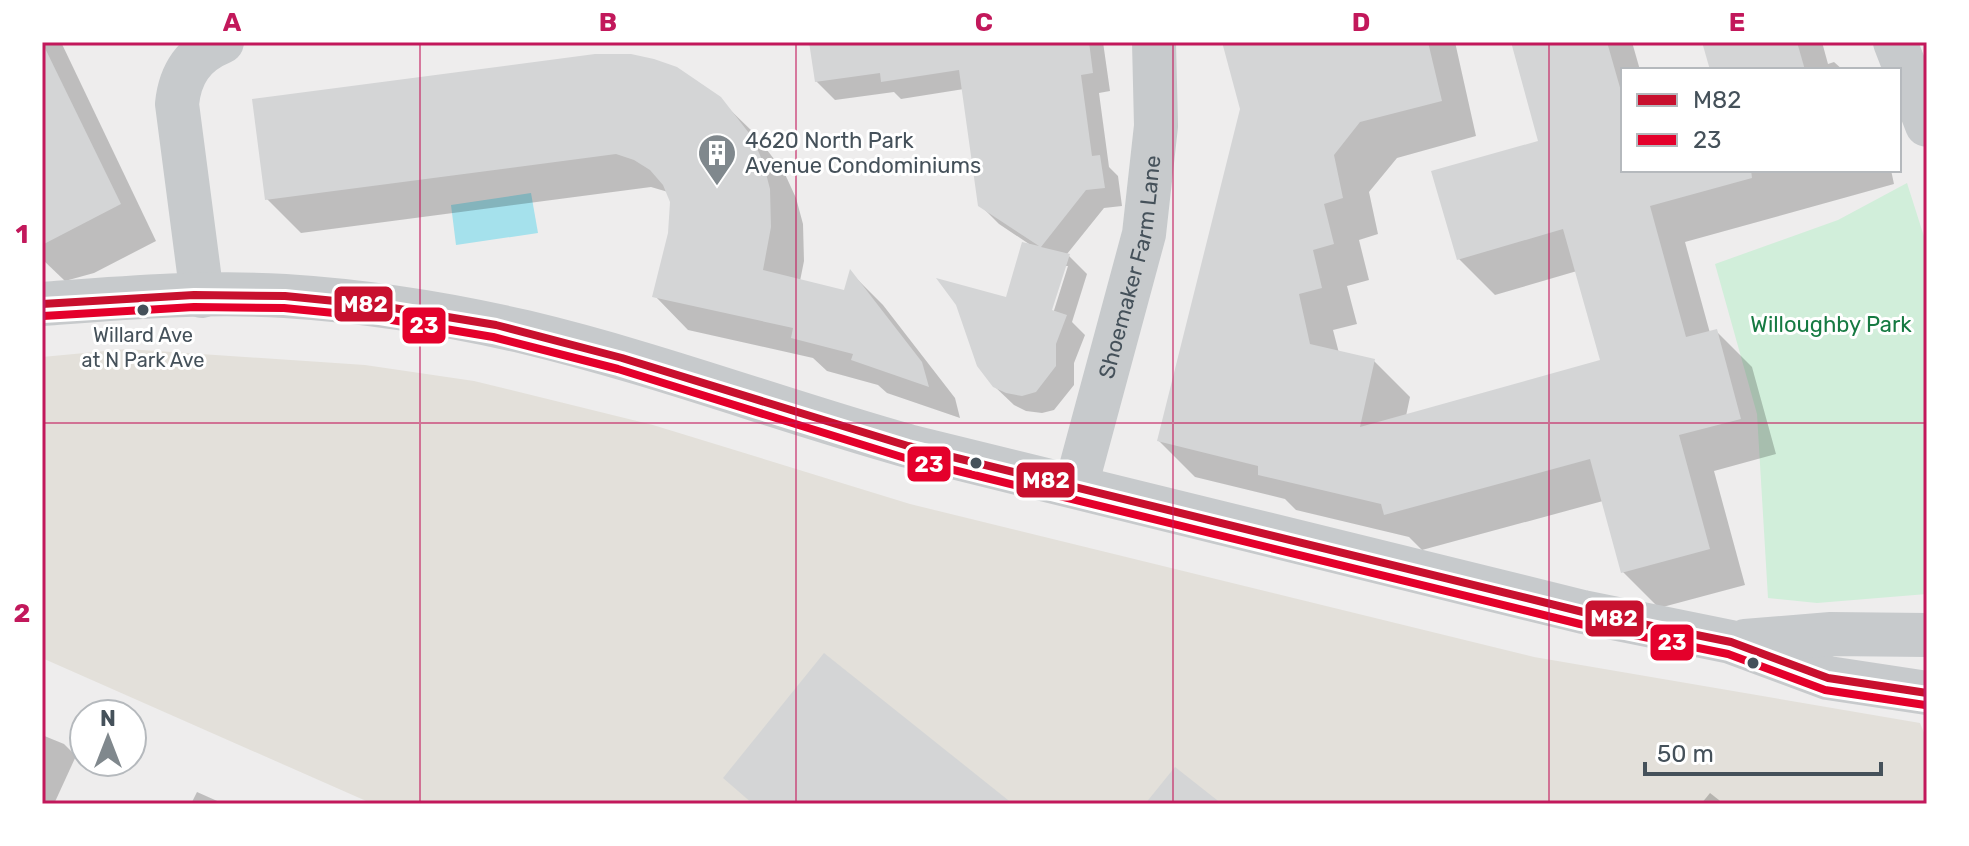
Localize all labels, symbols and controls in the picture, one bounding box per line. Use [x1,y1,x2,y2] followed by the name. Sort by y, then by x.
[223,7,242,38] text: A
[599,7,617,38] text: B
[975,7,993,38] text: C
[1352,7,1370,38] text: D
[1729,7,1745,38] text: E
[1621,68,1901,172] legend
[1693,86,1741,114] text: M82
[1693,126,1722,154] text: 23
[745,127,981,179] place label: 4620 North Park Avenue Condominiums
[696,132,738,187] building icon: 4620 North Park Avenue Condominiums
[1093,154,1167,382] street label: Shoemaker Farm Lane
[16,219,28,250] text: 1
[333,285,394,323] line badge: M82
[340,291,388,318] text: M82
[135,302,151,318] marker: Willard Ave at N Park Ave
[401,306,447,345] line badge: 23
[1750,311,1912,338] park label: Willoughby Park
[410,312,438,339] text: 23
[82,323,204,372] place label: Willard Ave at N Park Ave
[906,445,952,483] line badge: 23
[915,451,943,478] text: 23
[968,455,984,471] unlabelled marker
[1015,461,1076,499] line badge: M82
[1022,467,1070,494] text: M82
[14,598,30,629] text: 2
[1584,599,1645,638] line badge: M82
[1590,605,1638,632] text: M82
[1649,623,1695,662] line badge: 23
[1658,629,1686,656] text: 23
[1745,655,1761,671] unlabelled marker
[68,698,148,778] north arrow
[100,705,116,732] text: N
[1645,726,1881,776] scale bar
[1657,740,1714,768] text: 50 m

